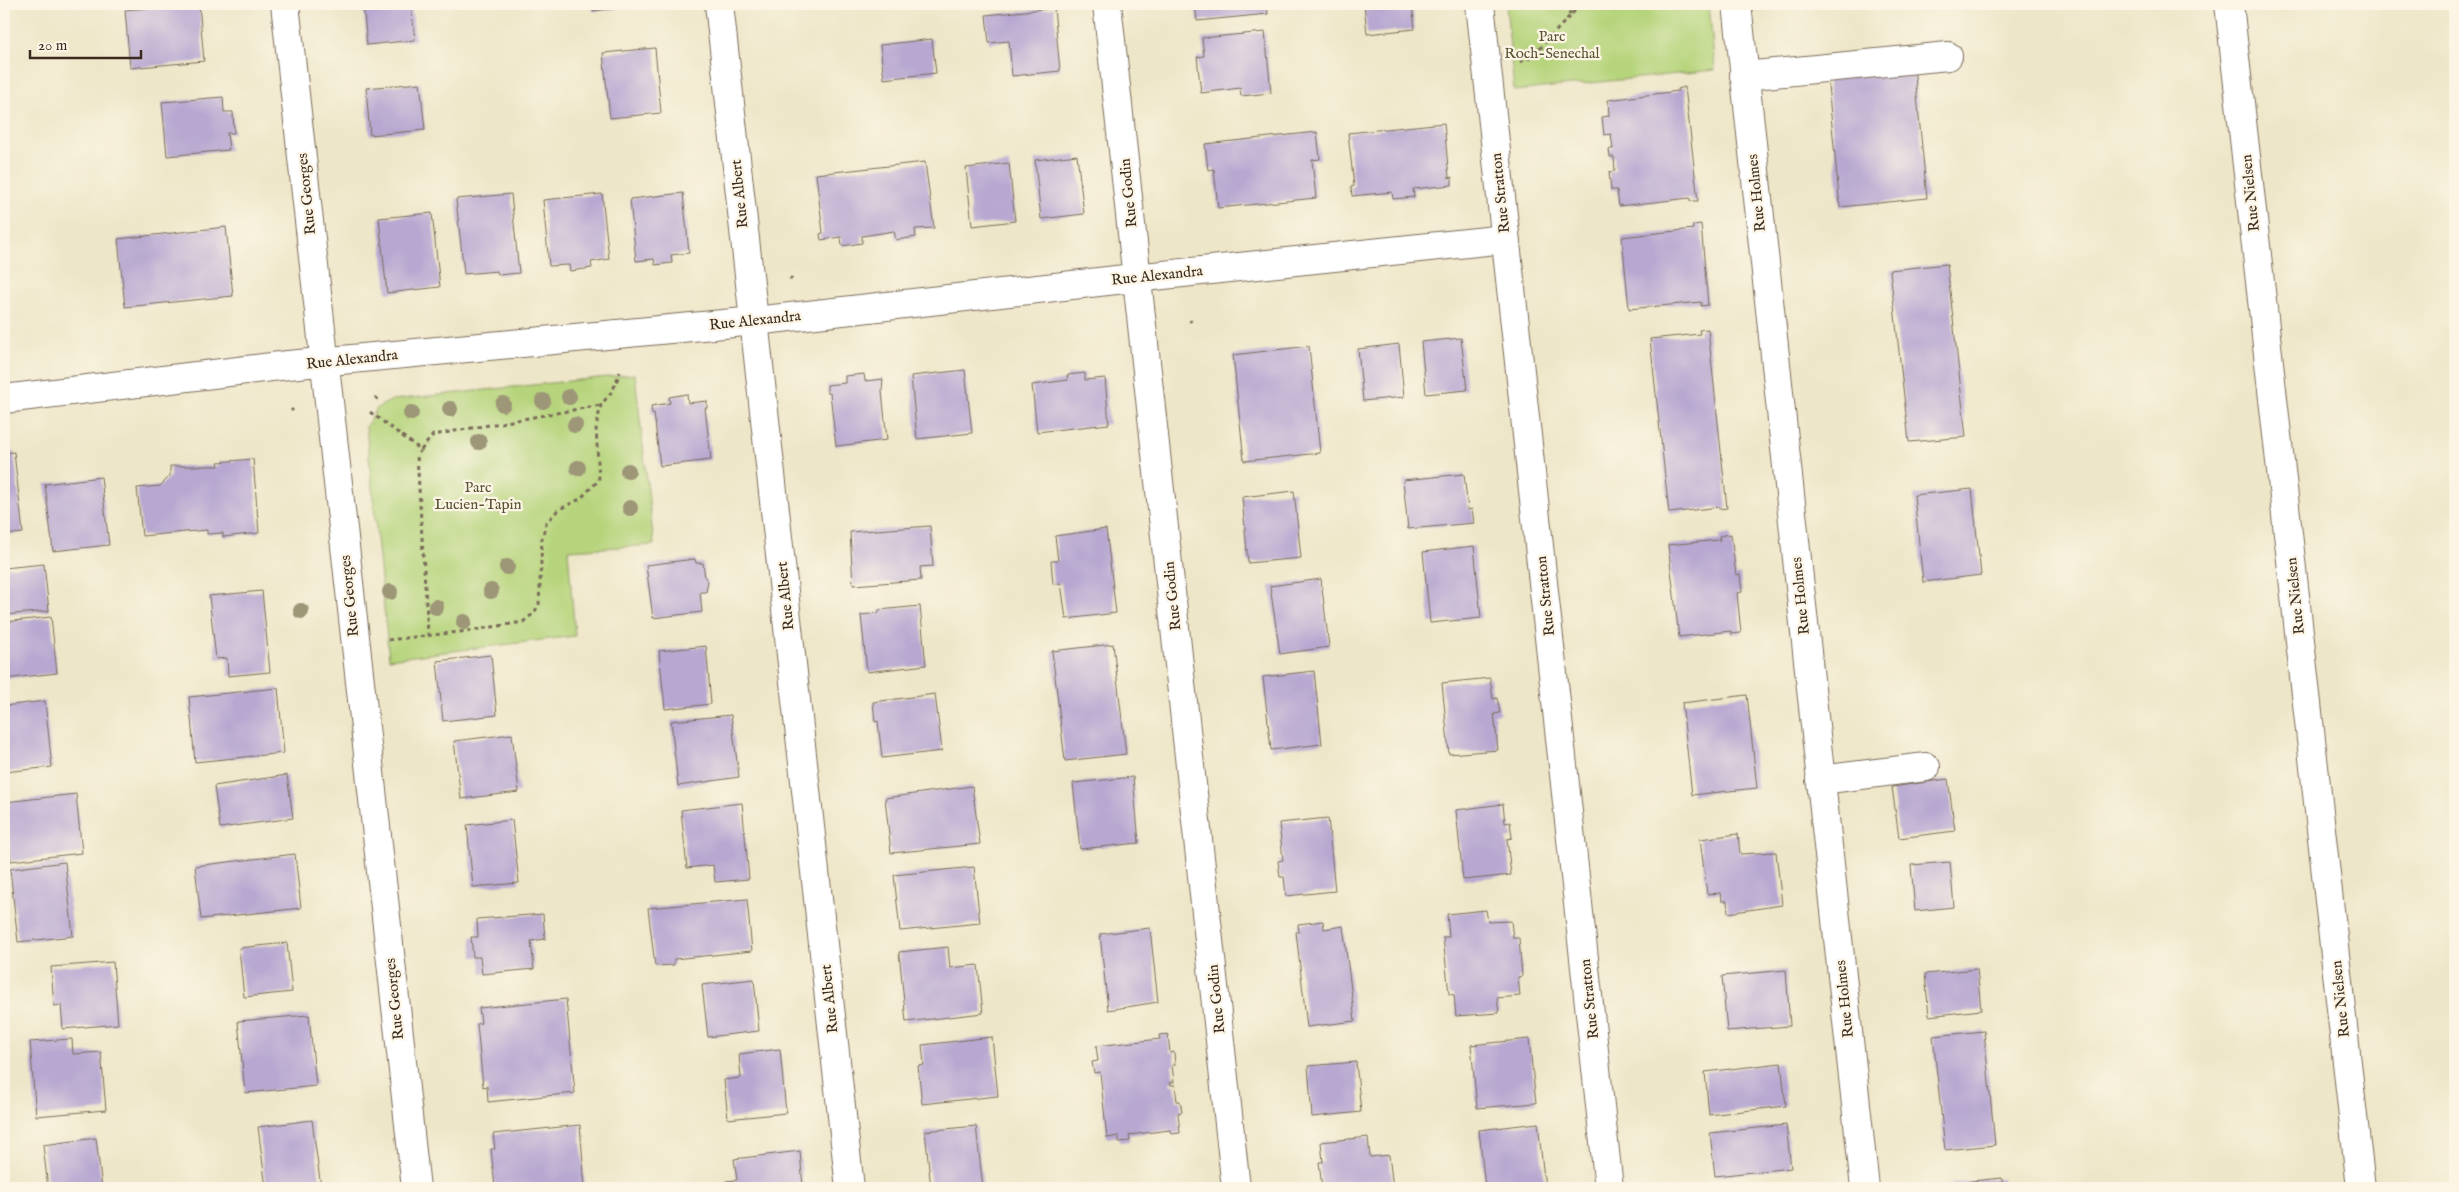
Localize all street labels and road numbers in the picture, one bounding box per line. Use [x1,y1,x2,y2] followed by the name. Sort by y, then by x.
[293,152,320,236] street label: Rue Georges
[1487,152,1514,234] street label: Rue Stratton
[1743,153,1770,233] street label: Rue Holmes
[2237,154,2264,232] street label: Rue Nielsen
[1115,157,1142,228] street label: Rue Godin
[726,159,753,229] street label: Rue Albert
[1110,261,1204,290] street label: Rue Alexandra
[708,306,802,335] street label: Rue Alexandra
[305,345,399,374] street label: Rue Alexandra
[336,554,363,638] street label: Rue Georges
[1532,555,1559,637] street label: Rue Stratton
[1787,556,1814,636] street label: Rue Holmes
[2282,557,2309,635] street label: Rue Nielsen
[1159,560,1186,631] street label: Rue Godin
[772,561,799,631] street label: Rue Albert
[381,957,408,1041] street label: Rue Georges
[1576,958,1603,1040] street label: Rue Stratton
[1831,959,1858,1039] street label: Rue Holmes
[2327,960,2354,1038] street label: Rue Nielsen
[1203,963,1230,1034] street label: Rue Godin
[816,964,843,1034] street label: Rue Albert

